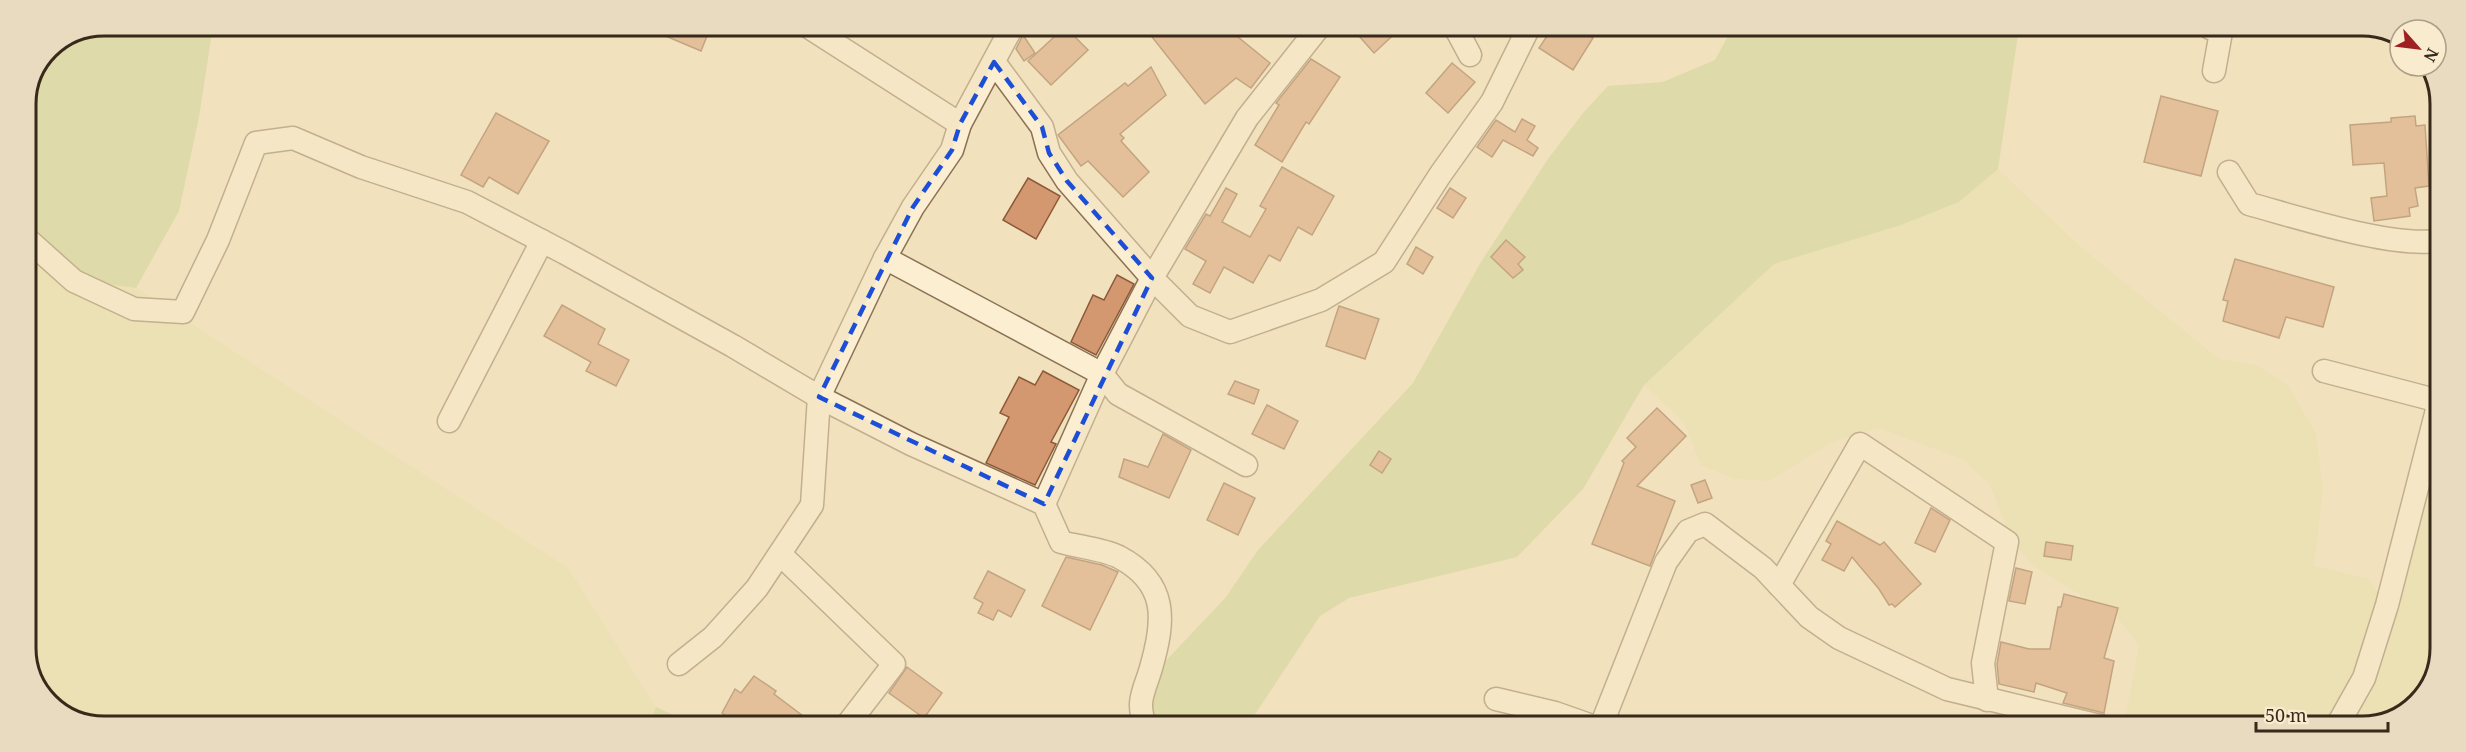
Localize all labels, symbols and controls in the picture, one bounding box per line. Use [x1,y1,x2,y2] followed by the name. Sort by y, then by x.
[2388,18,2448,78] north arrow
[2418,44,2444,66] text: N
[2256,695,2388,733] scale bar
[2265,703,2307,727] text: 50 m

